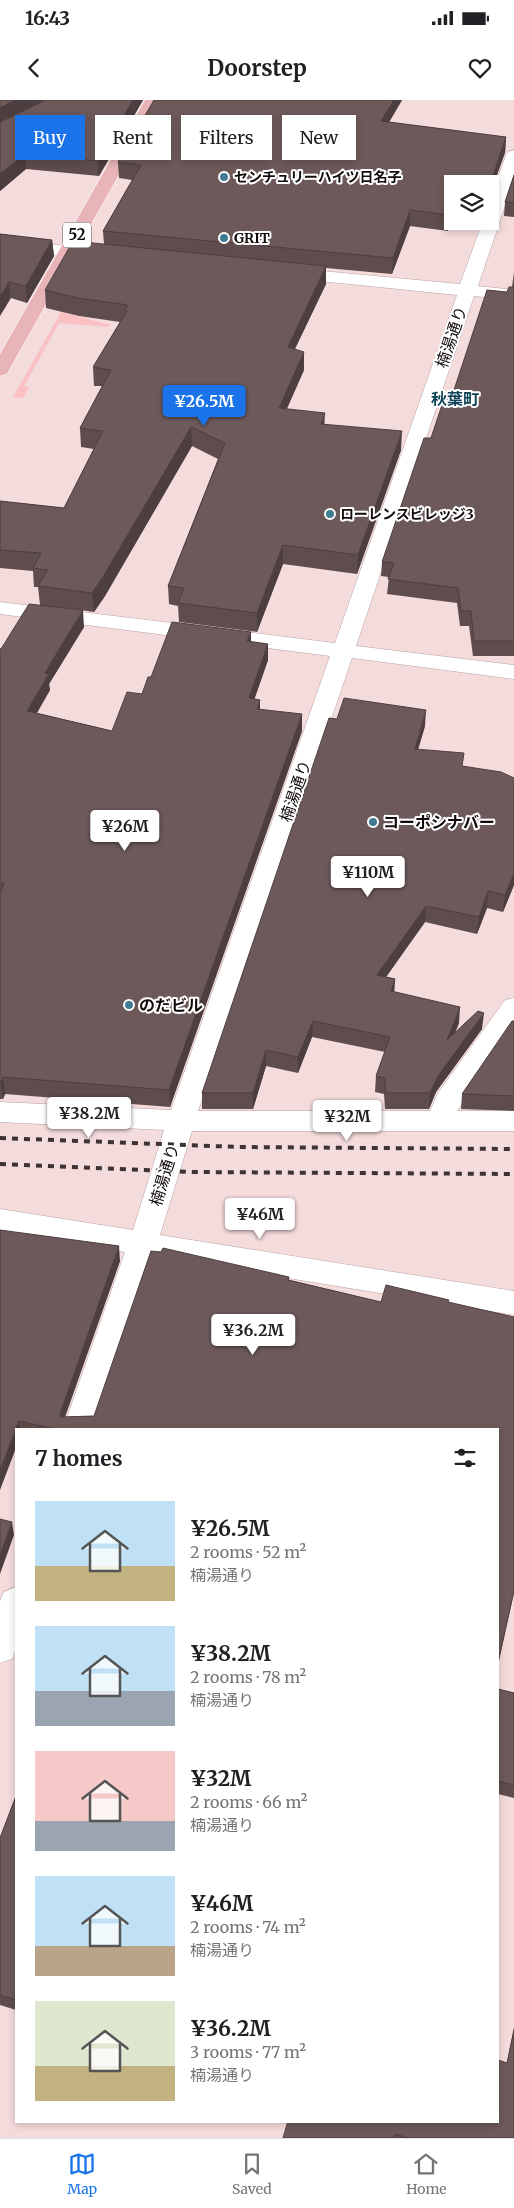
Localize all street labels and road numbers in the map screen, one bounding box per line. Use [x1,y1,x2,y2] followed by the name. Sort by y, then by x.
[63,222,91,248] road number: 52
[431,303,471,371] street label: 楠湯通り
[275,757,315,825] street label: 楠湯通り
[145,1141,183,1209] street label: 楠湯通り

